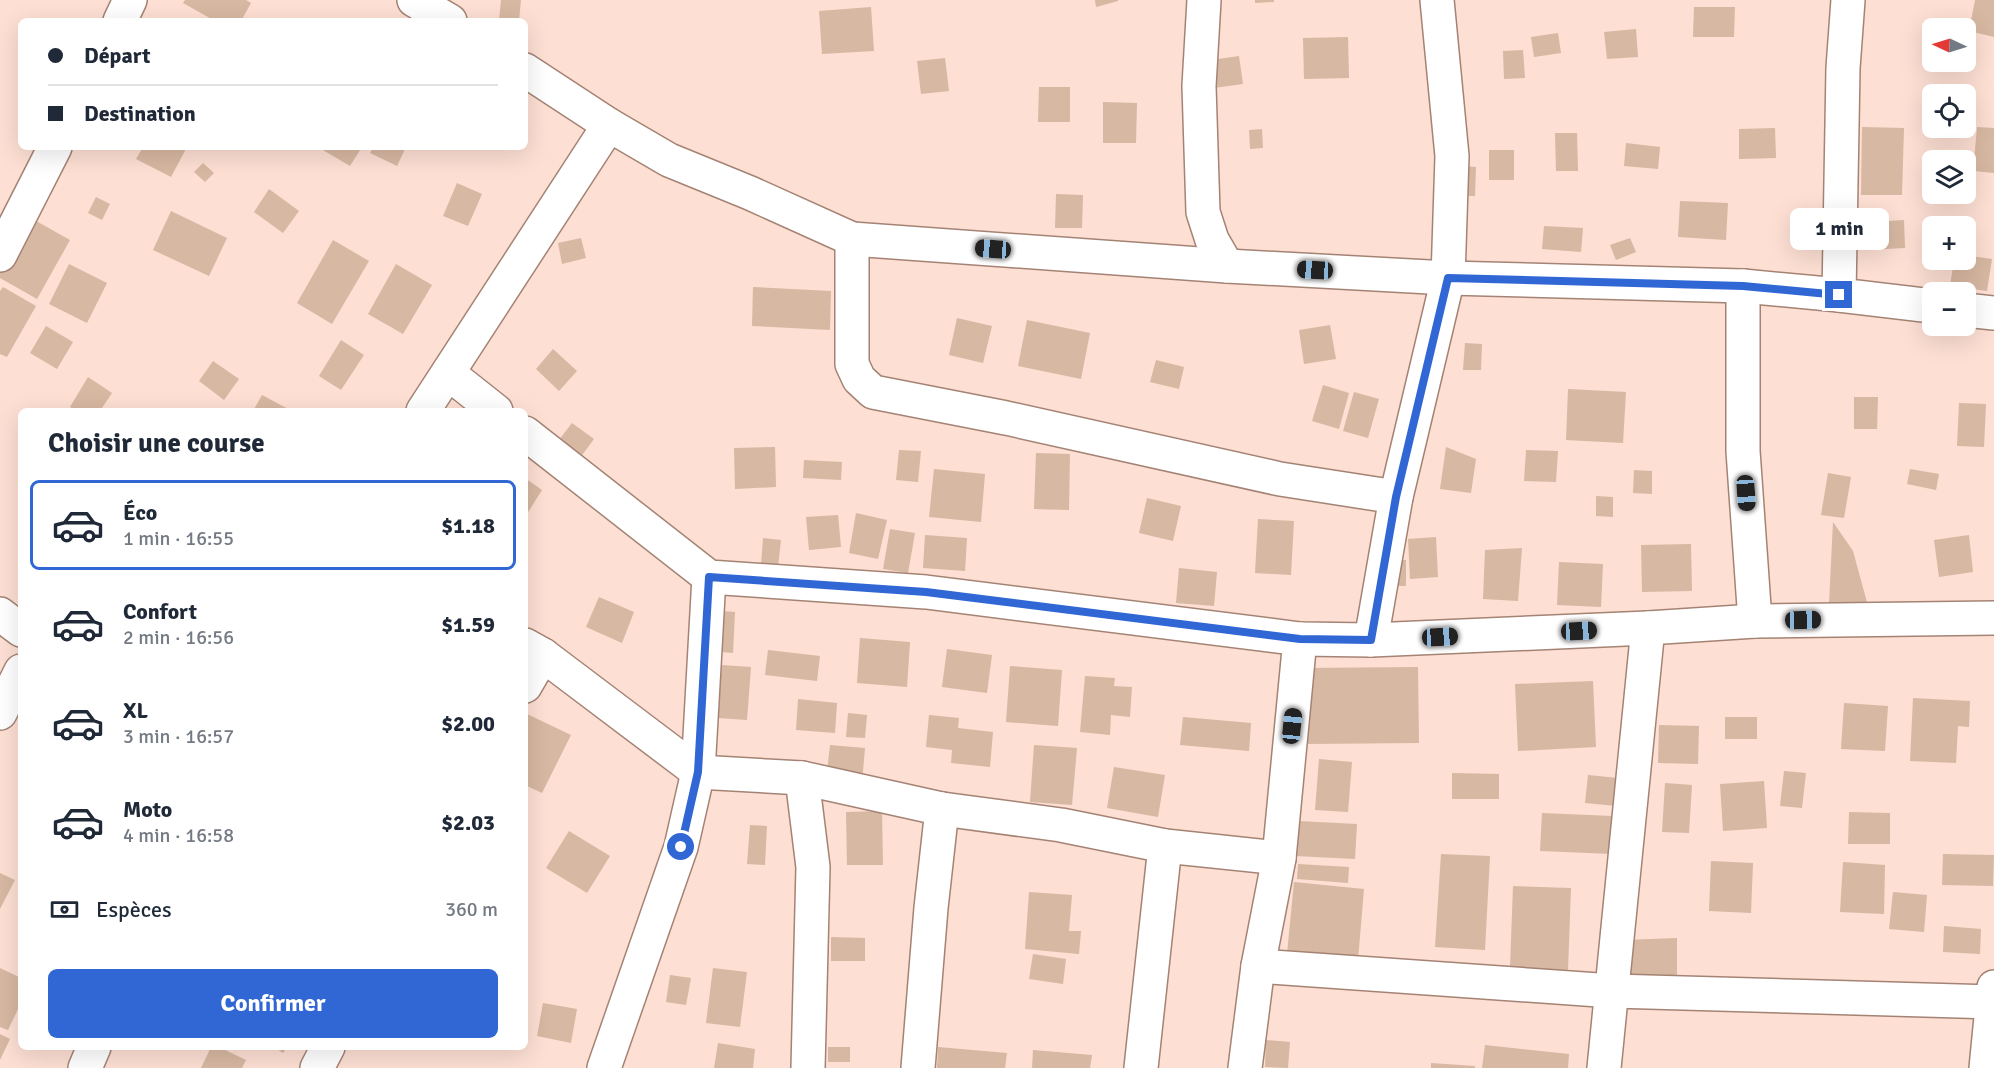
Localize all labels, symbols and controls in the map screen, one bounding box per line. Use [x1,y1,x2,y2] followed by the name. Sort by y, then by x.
[1922,18,1976,72] north arrow
[1922,18,1976,336] map controls
[84,42,151,69] text: Départ
[1922,84,1976,138] button: locate
[84,100,196,127] text: Destination
[1922,150,1976,204] button: layers
[1790,208,1888,250] callout: 1 min
[1815,216,1864,241] text: 1 min
[1922,216,1976,270] button: +
[974,239,1012,259] car
[1297,260,1333,280] car
[1825,281,1852,308] route end
[1922,282,1976,336] button: −
[48,427,265,460] text: Choisir une course
[1736,474,1756,512] car
[51,498,105,552] icon: car
[123,499,157,526] text: Éco
[441,512,495,539] text: $1.18
[123,526,234,551] text: 1 min · 16:55
[51,597,105,651] icon: car
[123,598,197,625] text: Confort
[441,611,495,638] text: $1.59
[1785,611,1821,629] car
[1561,621,1597,641] car
[123,625,234,650] text: 2 min · 16:56
[1422,627,1458,647] car
[51,696,105,750] icon: car
[123,697,148,724] text: XL
[1281,707,1303,745] car
[441,710,495,737] text: $2.00
[123,724,234,749] text: 3 min · 16:57
[51,795,105,849] icon: car
[123,796,172,823] text: Moto
[441,809,495,836] text: $2.03
[123,823,234,848] text: 4 min · 16:58
[667,833,694,860] route start
[48,893,81,926] icon: cash
[96,896,172,923] text: Espèces
[445,897,498,922] text: 360 m
[48,969,498,1038] button: Confirmer

